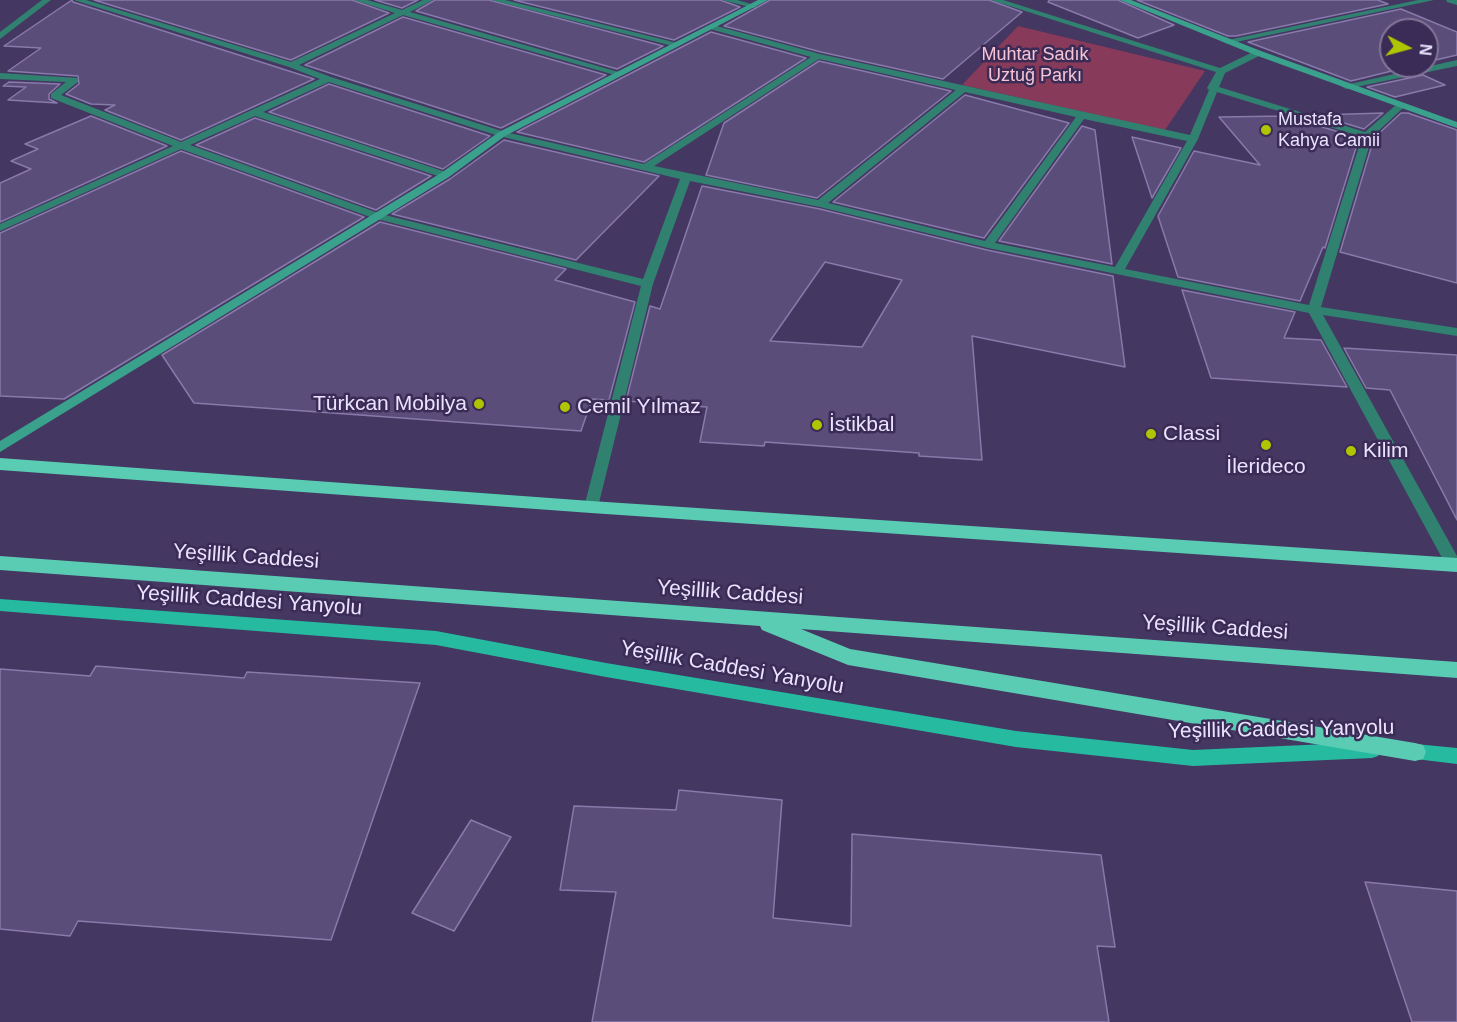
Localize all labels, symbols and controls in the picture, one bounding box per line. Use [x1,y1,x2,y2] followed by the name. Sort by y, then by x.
[1379,18,1439,78] north arrow
[1416,43,1434,56] text: N
[981,44,1089,86] park label: Muhtar Sadık Uztuğ Parkı
[1278,109,1380,152] place label: Mustafa Kahya Camii
[1259,123,1273,137] marker: Mustafa Kahya Camii
[313,391,467,417] place label: Türkcan Mobilya
[577,394,701,420] place label: Cemil Yılmaz
[472,397,486,411] marker: Türkcan Mobilya
[558,400,572,414] marker: Cemil Yılmaz
[829,412,894,438] place label: İstikbal
[810,418,824,432] marker: İstikbal
[1163,421,1220,447] place label: Classi
[1144,427,1158,441] marker: Classi
[1259,438,1273,452] marker: İlerideco
[1363,438,1408,464] place label: Kilim
[1344,444,1358,458] marker: Kilim
[1226,454,1306,480] place label: İlerideco
[172,539,320,575] street label: Yeşillik Caddesi
[656,575,804,611] street label: Yeşillik Caddesi
[135,581,363,621] street label: Yeşillik Caddesi Yanyolu
[1141,610,1289,646] street label: Yeşillik Caddesi
[618,636,846,700] street label: Yeşillik Caddesi Yanyolu
[1168,715,1394,745] street label: Yeşillik Caddesi Yanyolu

